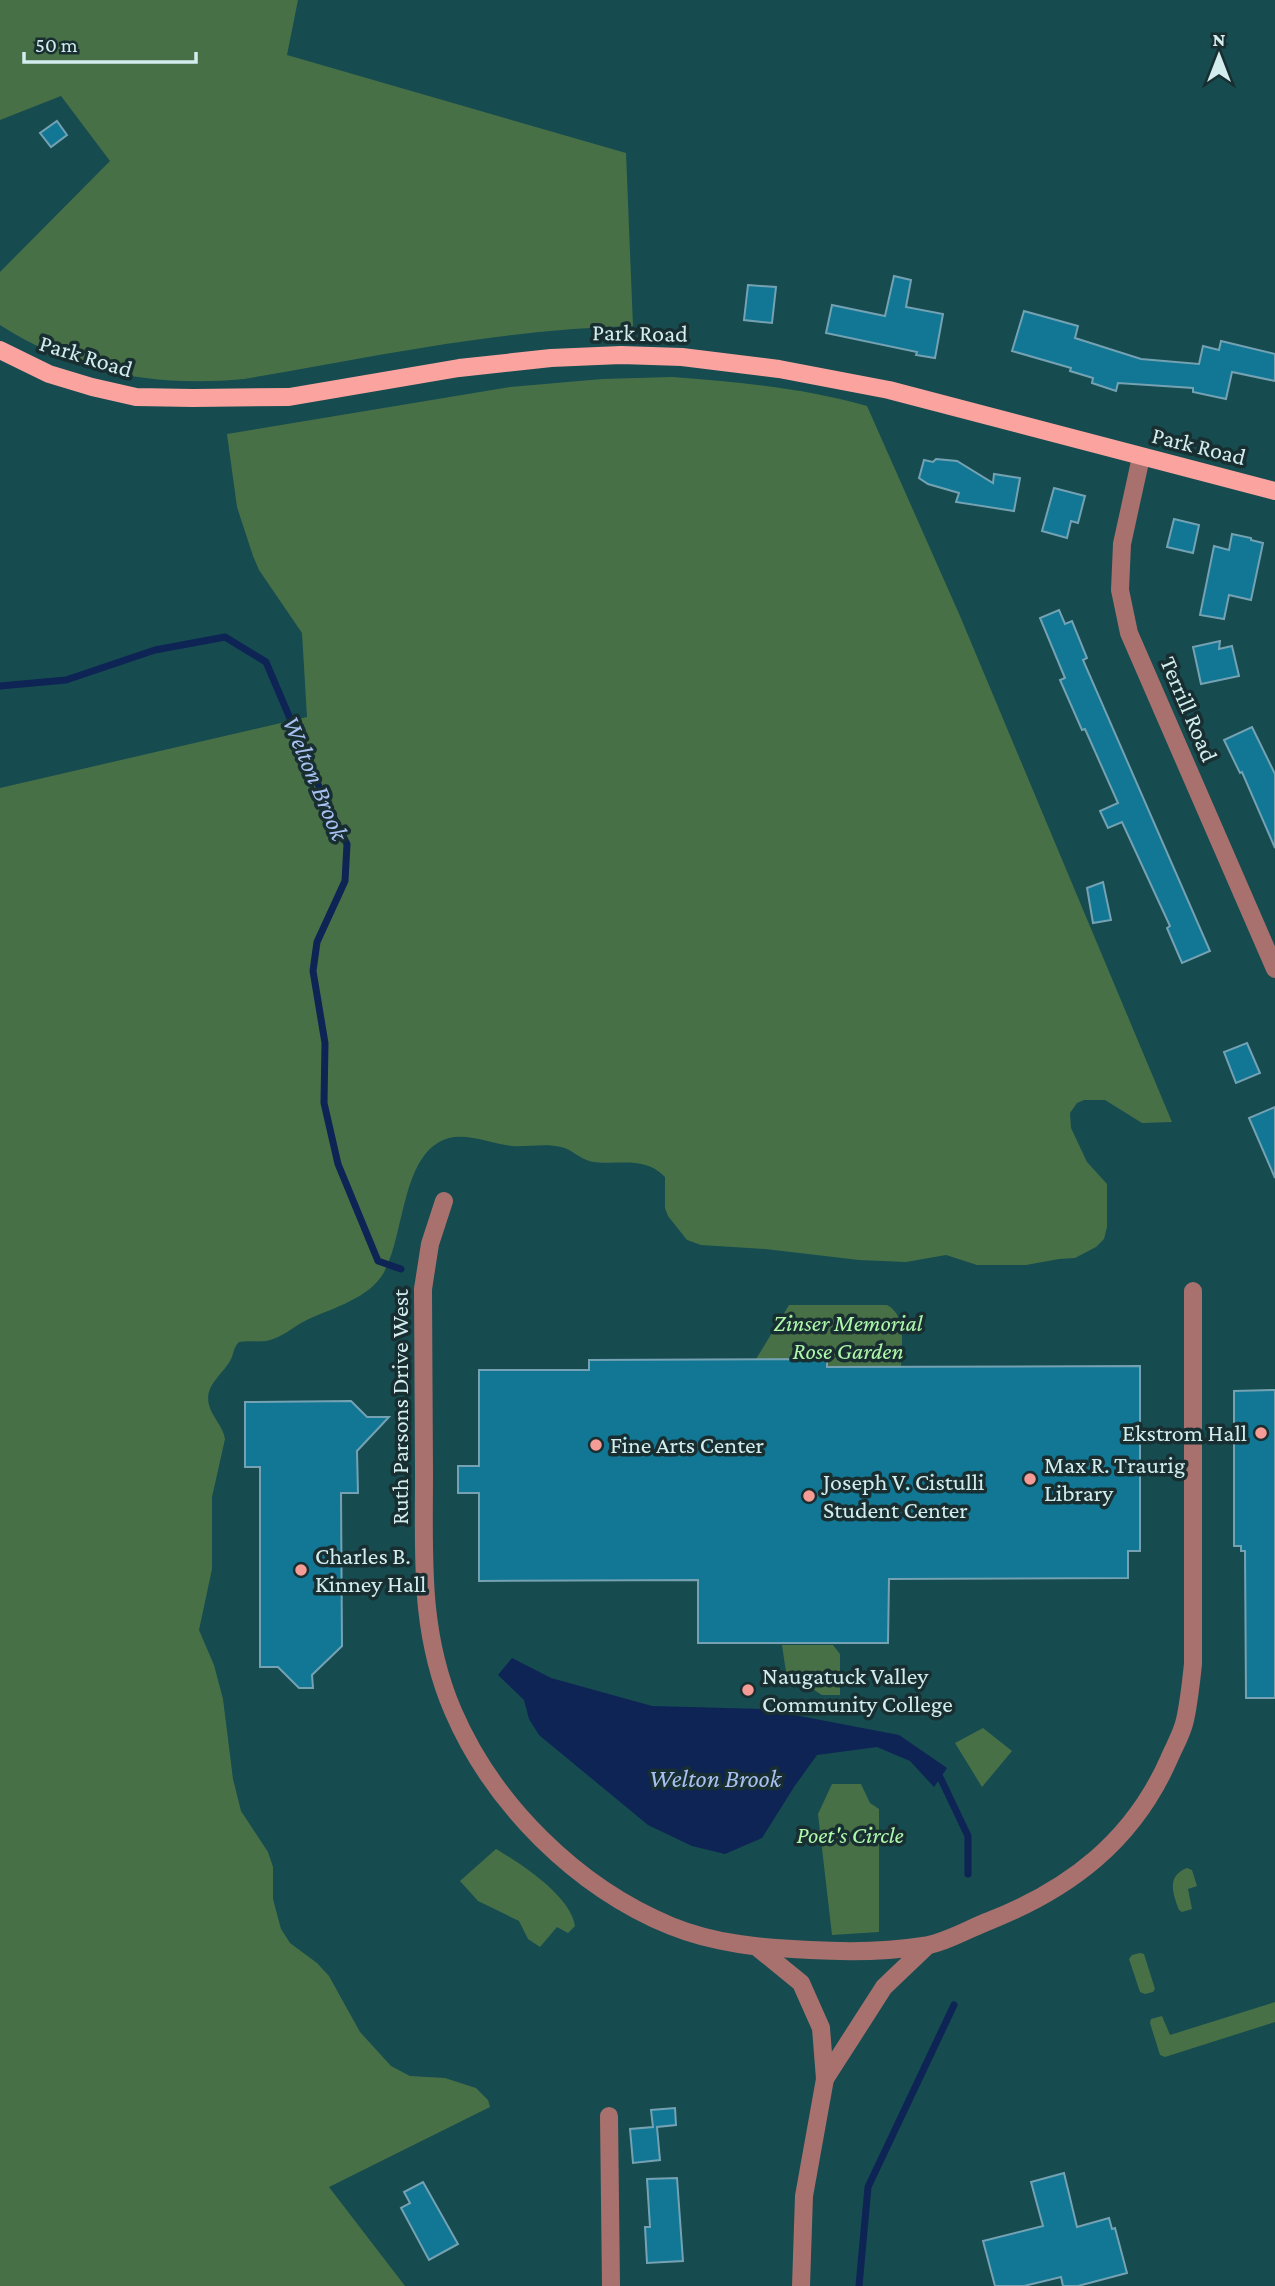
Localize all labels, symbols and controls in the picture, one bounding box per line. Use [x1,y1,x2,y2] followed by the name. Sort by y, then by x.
[24,21,196,65] scale bar
[1184,21,1254,91] north arrow
[1213,29,1226,50] text: N
[35,33,78,57] text: 50 m
[592,318,688,347] street label: Park Road
[36,329,136,383] street label: Park Road
[1149,421,1249,470] street label: Park Road
[1155,652,1224,766] street label: Terrill Road
[276,712,355,846] water label: Welton Brook
[386,1288,413,1525] street label: Ruth Parsons Drive West
[773,1309,924,1364] park label: Zinser Memorial Rose Garden
[1122,1419,1247,1446] place label: Ekstrom Hall
[1253,1425,1269,1441] marker: Ekstrom Hall
[610,1431,765,1458] place label: Fine Arts Center
[588,1437,604,1453] marker: Fine Arts Center
[1044,1451,1186,1506] place label: Max R. Traurig Library
[821,1468,984,1523] place label: Joseph V. Cistulli Student Center
[1022,1471,1038,1487] marker: Max R. Traurig Library
[801,1488,817,1504] marker: Joseph V. Cistulli Student Center
[315,1542,426,1597] place label: Charles B. Kinney Hall
[293,1562,309,1578] marker: Charles B. Kinney Hall
[762,1662,953,1717] place label: Naugatuck Valley Community College
[740,1682,756,1698] marker: Naugatuck Valley Community College
[649,1764,783,1793] water label: Welton Brook
[796,1821,904,1848] park label: Poet's Circle

